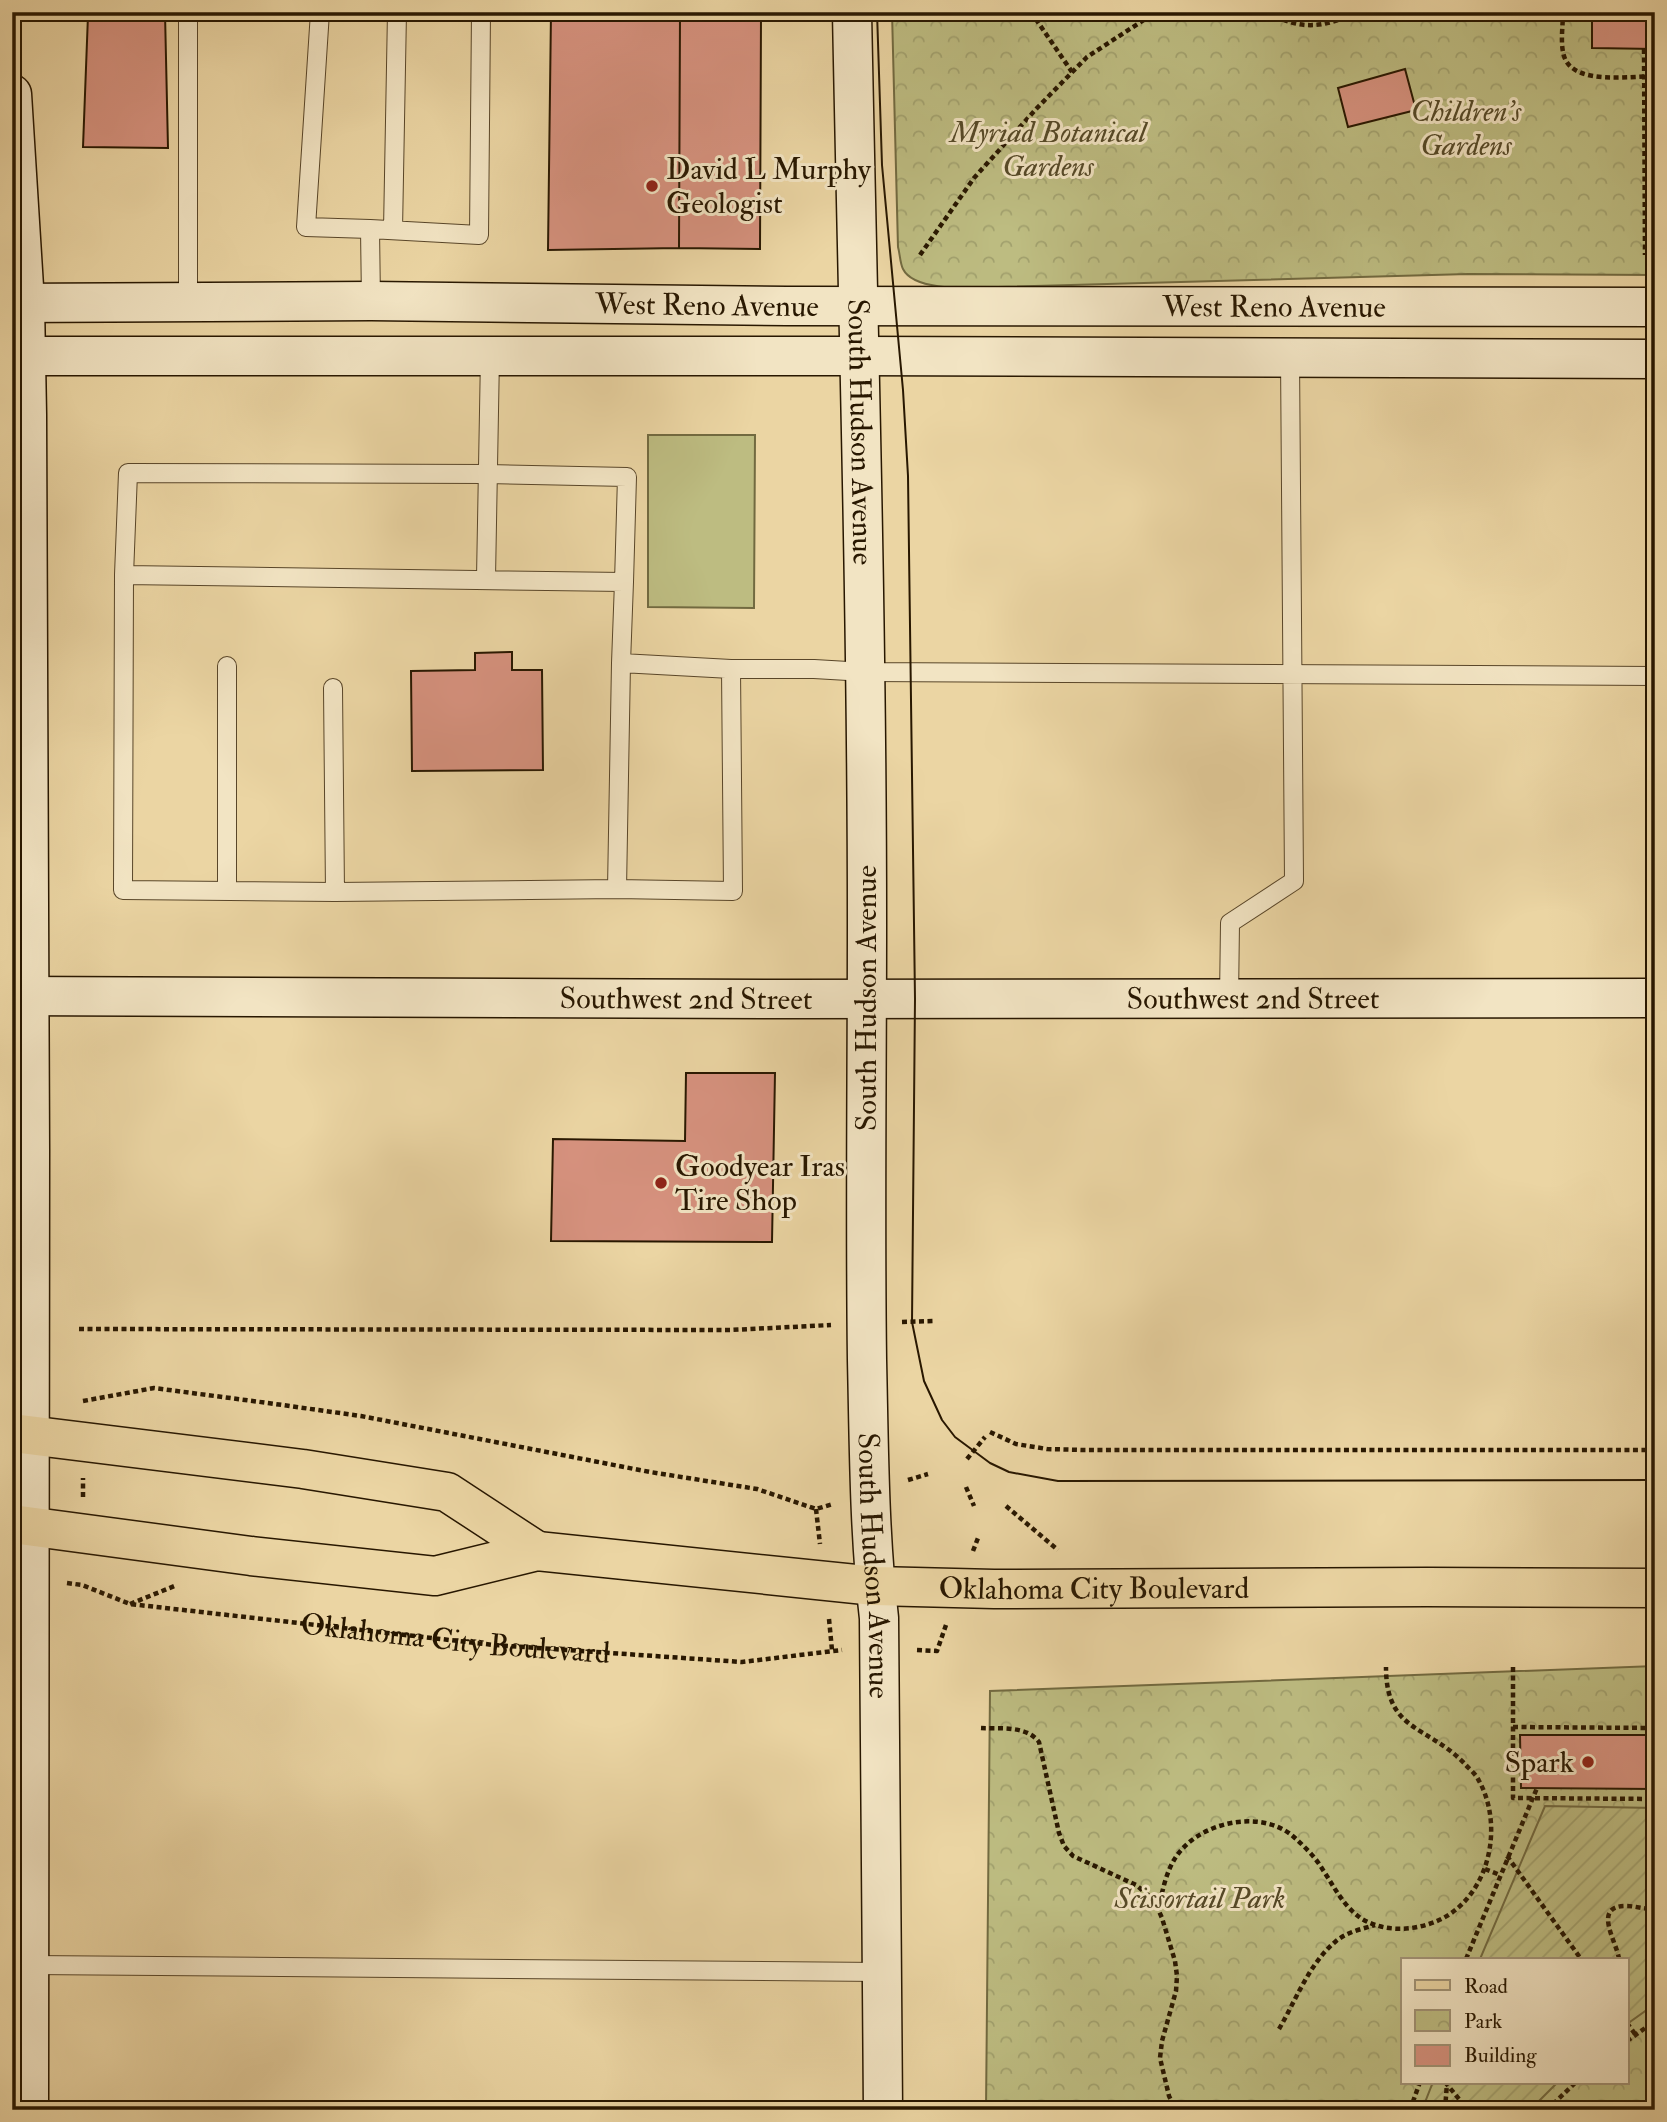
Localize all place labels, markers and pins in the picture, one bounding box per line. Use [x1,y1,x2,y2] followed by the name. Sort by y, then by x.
[666,151,872,222] place label: David L Murphy Geologist
[644,178,660,194] marker: David L Murphy Geologist
[675,1148,845,1219] place label: Goodyear Iras Tire Shop
[653,1175,669,1191] marker: Goodyear Iras Tire Shop
[1504,1744,1574,1781] place label: Spark
[1580,1754,1596,1770] marker: Spark

